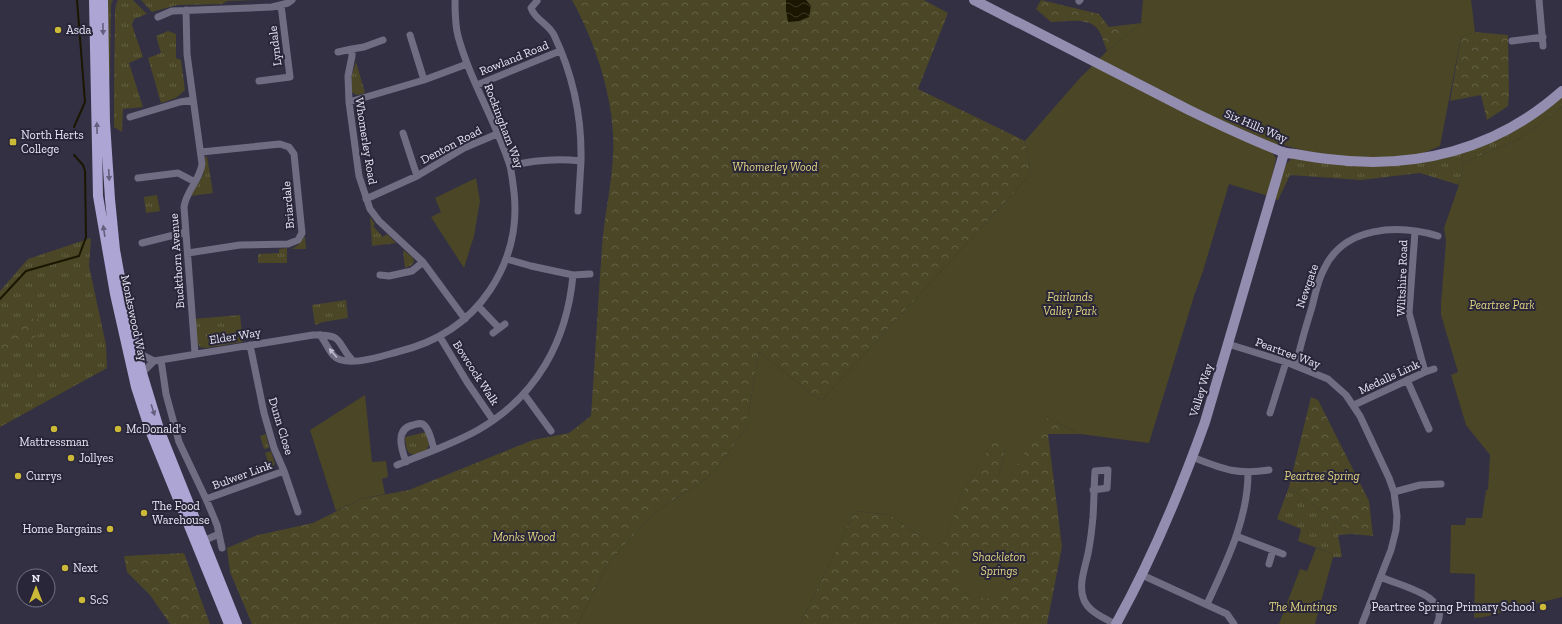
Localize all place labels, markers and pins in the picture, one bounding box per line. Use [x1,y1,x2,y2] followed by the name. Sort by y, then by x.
[66,23,92,37] place label: Asda
[53,25,63,35] marker: Asda
[21,128,84,156] place label: North Herts College
[8,137,18,147] marker: North Herts College
[126,422,186,436] place label: McDonald's
[49,424,59,434] marker: Mattressman
[113,424,123,434] marker: McDonald's
[19,435,89,449] place label: Mattressman
[79,451,113,465] place label: Jollyes
[66,453,76,463] marker: Jollyes
[26,469,62,483] place label: Currys
[13,471,23,481] marker: Currys
[152,499,210,527] place label: The Food Warehouse
[139,508,149,518] marker: The Food Warehouse
[22,522,102,536] place label: Home Bargains
[105,524,115,534] marker: Home Bargains
[73,561,98,575] place label: Next
[60,563,70,573] marker: Next
[90,593,108,607] place label: ScS
[77,595,87,605] marker: ScS
[1372,600,1535,614] place label: Peartree Spring Primary School
[1538,602,1548,612] marker: Peartree Spring Primary School

